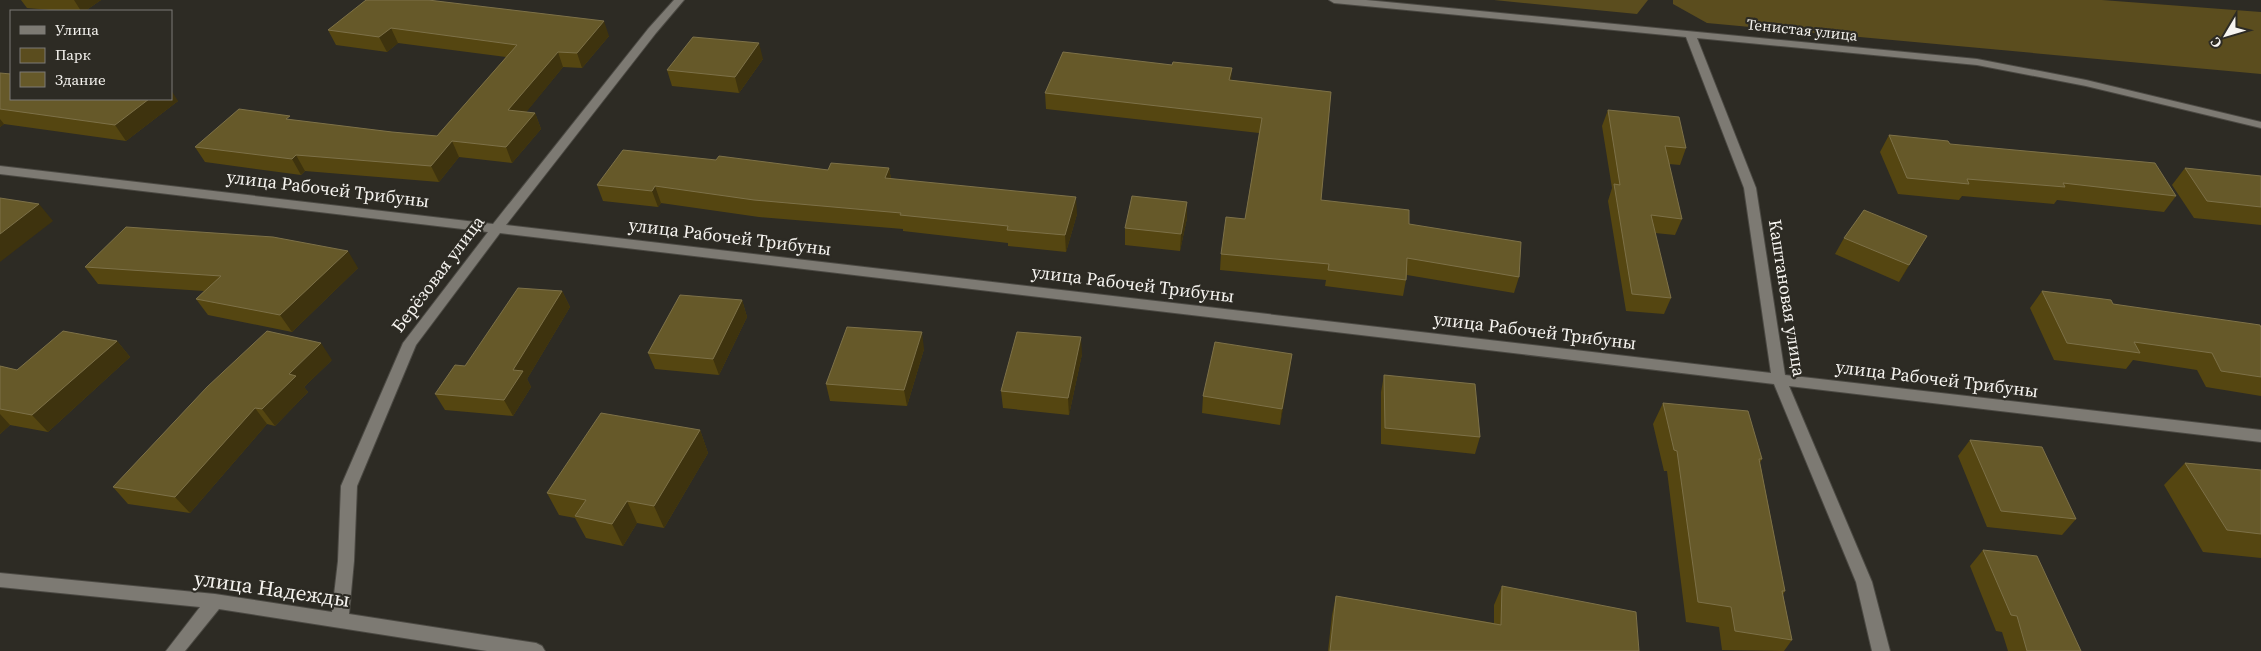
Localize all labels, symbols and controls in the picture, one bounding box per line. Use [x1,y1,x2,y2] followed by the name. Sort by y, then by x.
[10,10,172,100] legend
[2201,10,2251,60] north arrow
[1746,13,1859,46] street label: Тенистая улица
[55,19,99,40] text: Улица
[2205,33,2226,53] text: С
[55,44,91,65] text: Парк
[55,69,106,90] text: Здание
[225,164,431,213] street label: улица Рабочей Трибуны
[385,209,490,337] street label: Берёзовая улица
[627,212,833,261] street label: улица Рабочей Трибуны
[1763,218,1812,379] street label: Каштановая улица
[1030,259,1236,308] street label: улица Рабочей Трибуны
[1432,306,1638,355] street label: улица Рабочей Трибуны
[1834,354,2040,403] street label: улица Рабочей Трибуны
[192,563,352,614] street label: улица Надежды

